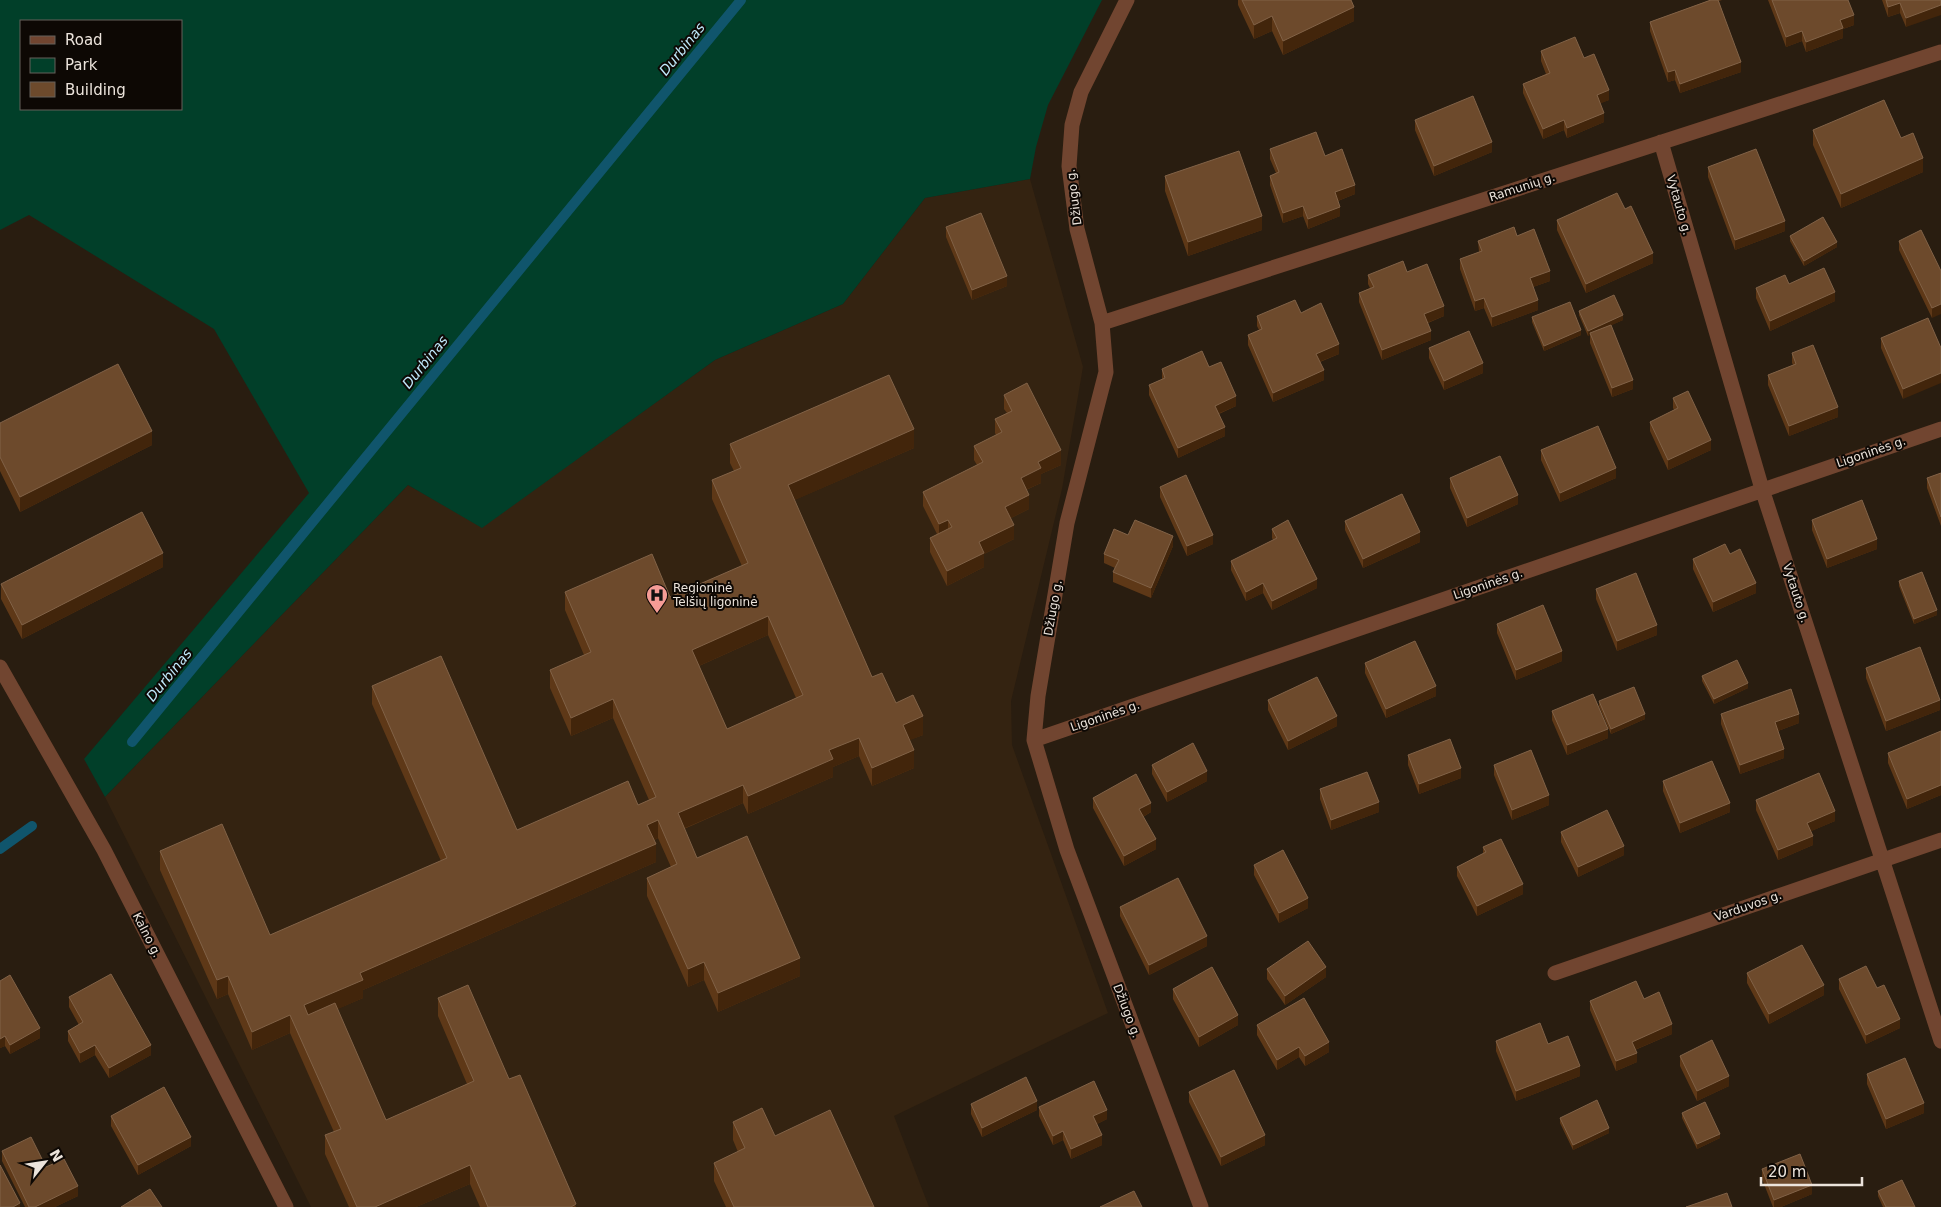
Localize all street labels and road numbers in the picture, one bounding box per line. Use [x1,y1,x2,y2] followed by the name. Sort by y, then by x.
[1064,168,1084,226] street label: Džiugo g.
[1487,170,1557,204] street label: Ramunių g.
[1664,173,1694,237] street label: Vytauto g.
[1834,434,1908,470] street label: Ligoninės g.
[1780,561,1812,625] street label: Vytauto g.
[1451,566,1525,602] street label: Ligoninės g.
[1041,579,1065,637] street label: Džiugo g.
[1068,698,1142,734] street label: Ligoninės g.
[1712,888,1784,924] street label: Varduvos g.
[130,910,164,960] street label: Kalno g.
[1110,982,1144,1040] street label: Džiugo g.

